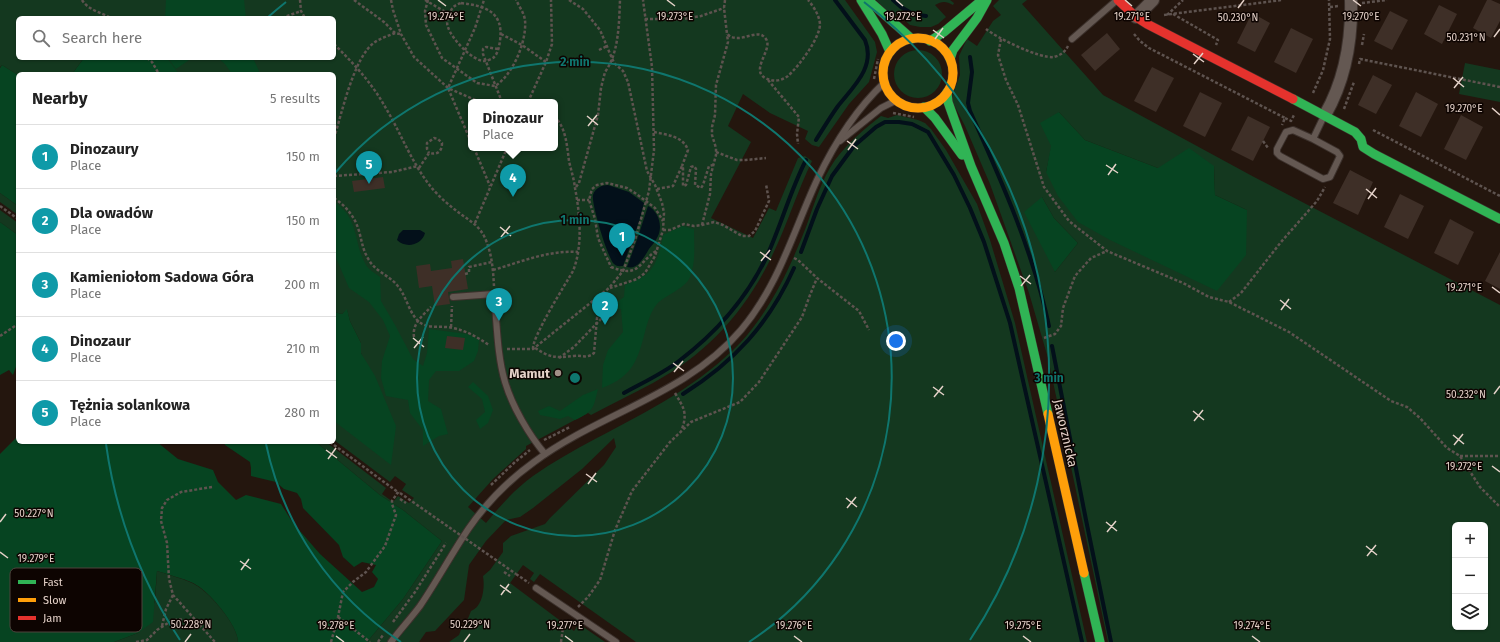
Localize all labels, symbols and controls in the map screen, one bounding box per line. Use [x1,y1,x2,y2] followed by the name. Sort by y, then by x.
[428,11,464,23] text: 19.274°E
[657,11,693,23] text: 19.273°E
[885,11,921,23] text: 19.272°E
[1114,11,1150,23] text: 19.271°E
[1342,11,1380,23] text: 19.270°E
[1218,12,1258,24] text: 50.230°N
[16,16,336,60] search box
[30,27,52,49] icon: search
[62,29,142,47] text: Search here
[1446,32,1486,44] text: 50.231°N
[560,55,590,69] text: 2 min
[32,88,87,109] text: Nearby
[270,91,320,106] text: 5 results
[468,99,558,151] popup
[1445,103,1483,115] text: 19.270°E
[483,109,543,127] text: Dinozaur
[483,127,514,142] text: Place
[70,140,139,158] text: Dinozaury
[42,149,48,164] text: 1
[286,149,320,164] text: 150 m
[356,151,382,184] pin: 5
[70,158,101,173] text: Place
[500,164,526,197] pin: 4
[70,204,153,222] text: Dla owadów
[42,213,48,228] text: 2
[286,213,320,228] text: 150 m
[561,213,589,227] text: 1 min
[70,222,101,237] text: Place
[609,223,635,256] pin: 1
[70,268,254,286] text: Kamieniołom Sadowa Góra
[42,277,48,292] text: 3
[284,277,320,292] text: 200 m
[1446,282,1482,294] text: 19.271°E
[70,286,101,301] text: Place
[486,288,512,321] pin: 3
[592,292,618,325] pin: 2
[886,331,906,351] your location
[70,332,131,350] text: Dinozaur
[41,341,49,356] text: 4
[286,341,320,356] text: 210 m
[70,350,101,365] text: Place
[509,366,551,381] place label: Mamut
[553,368,563,378] marker: Mamut
[568,371,582,385] centre of rings
[1033,371,1064,385] text: 3 min
[1446,389,1486,401] text: 50.232°N
[70,396,190,414] text: Tężnia solankowa
[1050,398,1081,469] street label: Jaworznicka
[42,405,48,420] text: 5
[285,405,320,420] text: 280 m
[70,414,101,429] text: Place
[1446,461,1482,473] text: 19.272°E
[14,508,54,520] text: 50.227°N
[1452,522,1488,630] map controls
[1452,522,1488,558] button: +
[18,553,54,565] text: 19.279°E
[1452,558,1488,594] button: −
[10,568,142,632] legend
[43,576,63,589] text: Fast
[43,594,67,607] text: Slow
[1452,594,1488,630] button: layers
[43,612,62,625] text: Jam
[171,619,211,631] text: 50.228°N
[450,619,490,631] text: 50.229°N
[317,620,355,632] text: 19.278°E
[547,620,583,632] text: 19.277°E
[776,620,812,632] text: 19.276°E
[1005,620,1041,632] text: 19.275°E
[1234,620,1270,632] text: 19.274°E

